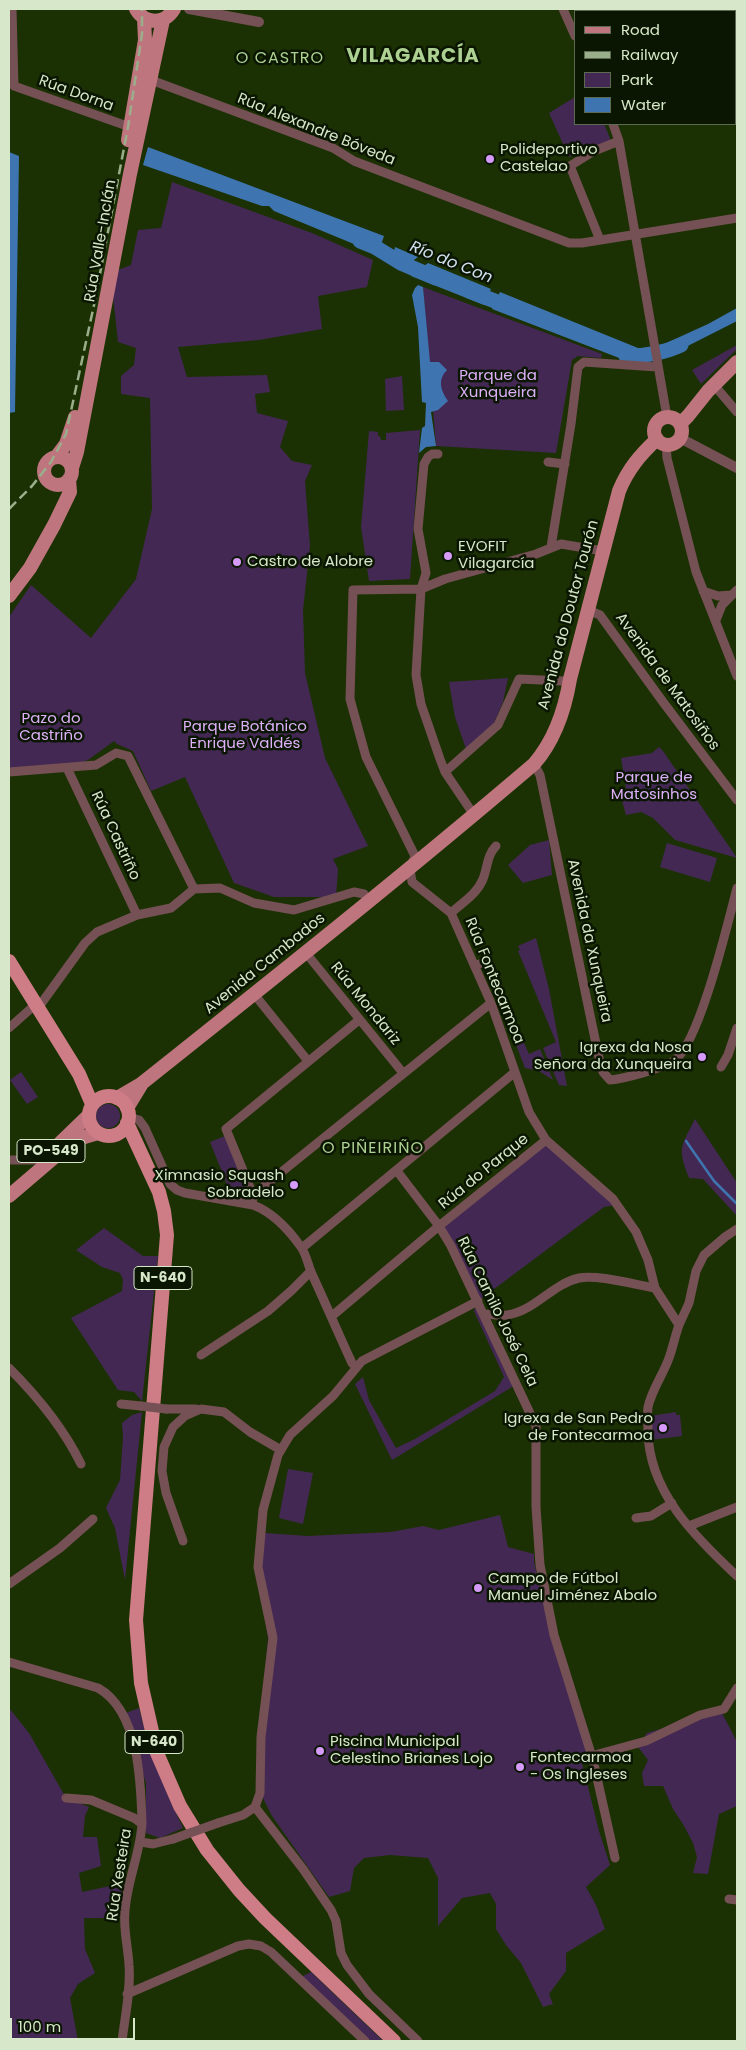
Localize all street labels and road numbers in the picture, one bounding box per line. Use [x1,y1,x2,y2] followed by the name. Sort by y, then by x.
[36,72,116,116] street label: Rúa Dorna
[234,90,398,170] street label: Rúa Alexandre Bóveda
[81,178,121,304] street label: Rúa Valle-Inclán
[535,518,603,712] street label: Avenida do Doutor Tourón
[611,610,723,754] street label: Avenida de Matosiños
[86,789,144,883] street label: Rúa Castriño
[563,858,615,1024] street label: Avenida da Xunqueira
[201,910,329,1018] street label: Avenida Cambados
[460,915,528,1047] street label: Rúa Fontecarmoa
[326,959,404,1049] street label: Rúa Mondariz
[436,1130,532,1214] street label: Rúa do Parque
[17,1140,85,1162] road number: PO-549
[453,1234,541,1390] street label: Rúa Camilo José Cela
[134,1266,192,1290] road number: N-640
[125,1730,183,1754] road number: N-640
[104,1827,136,1923] street label: Rúa Xesteira

